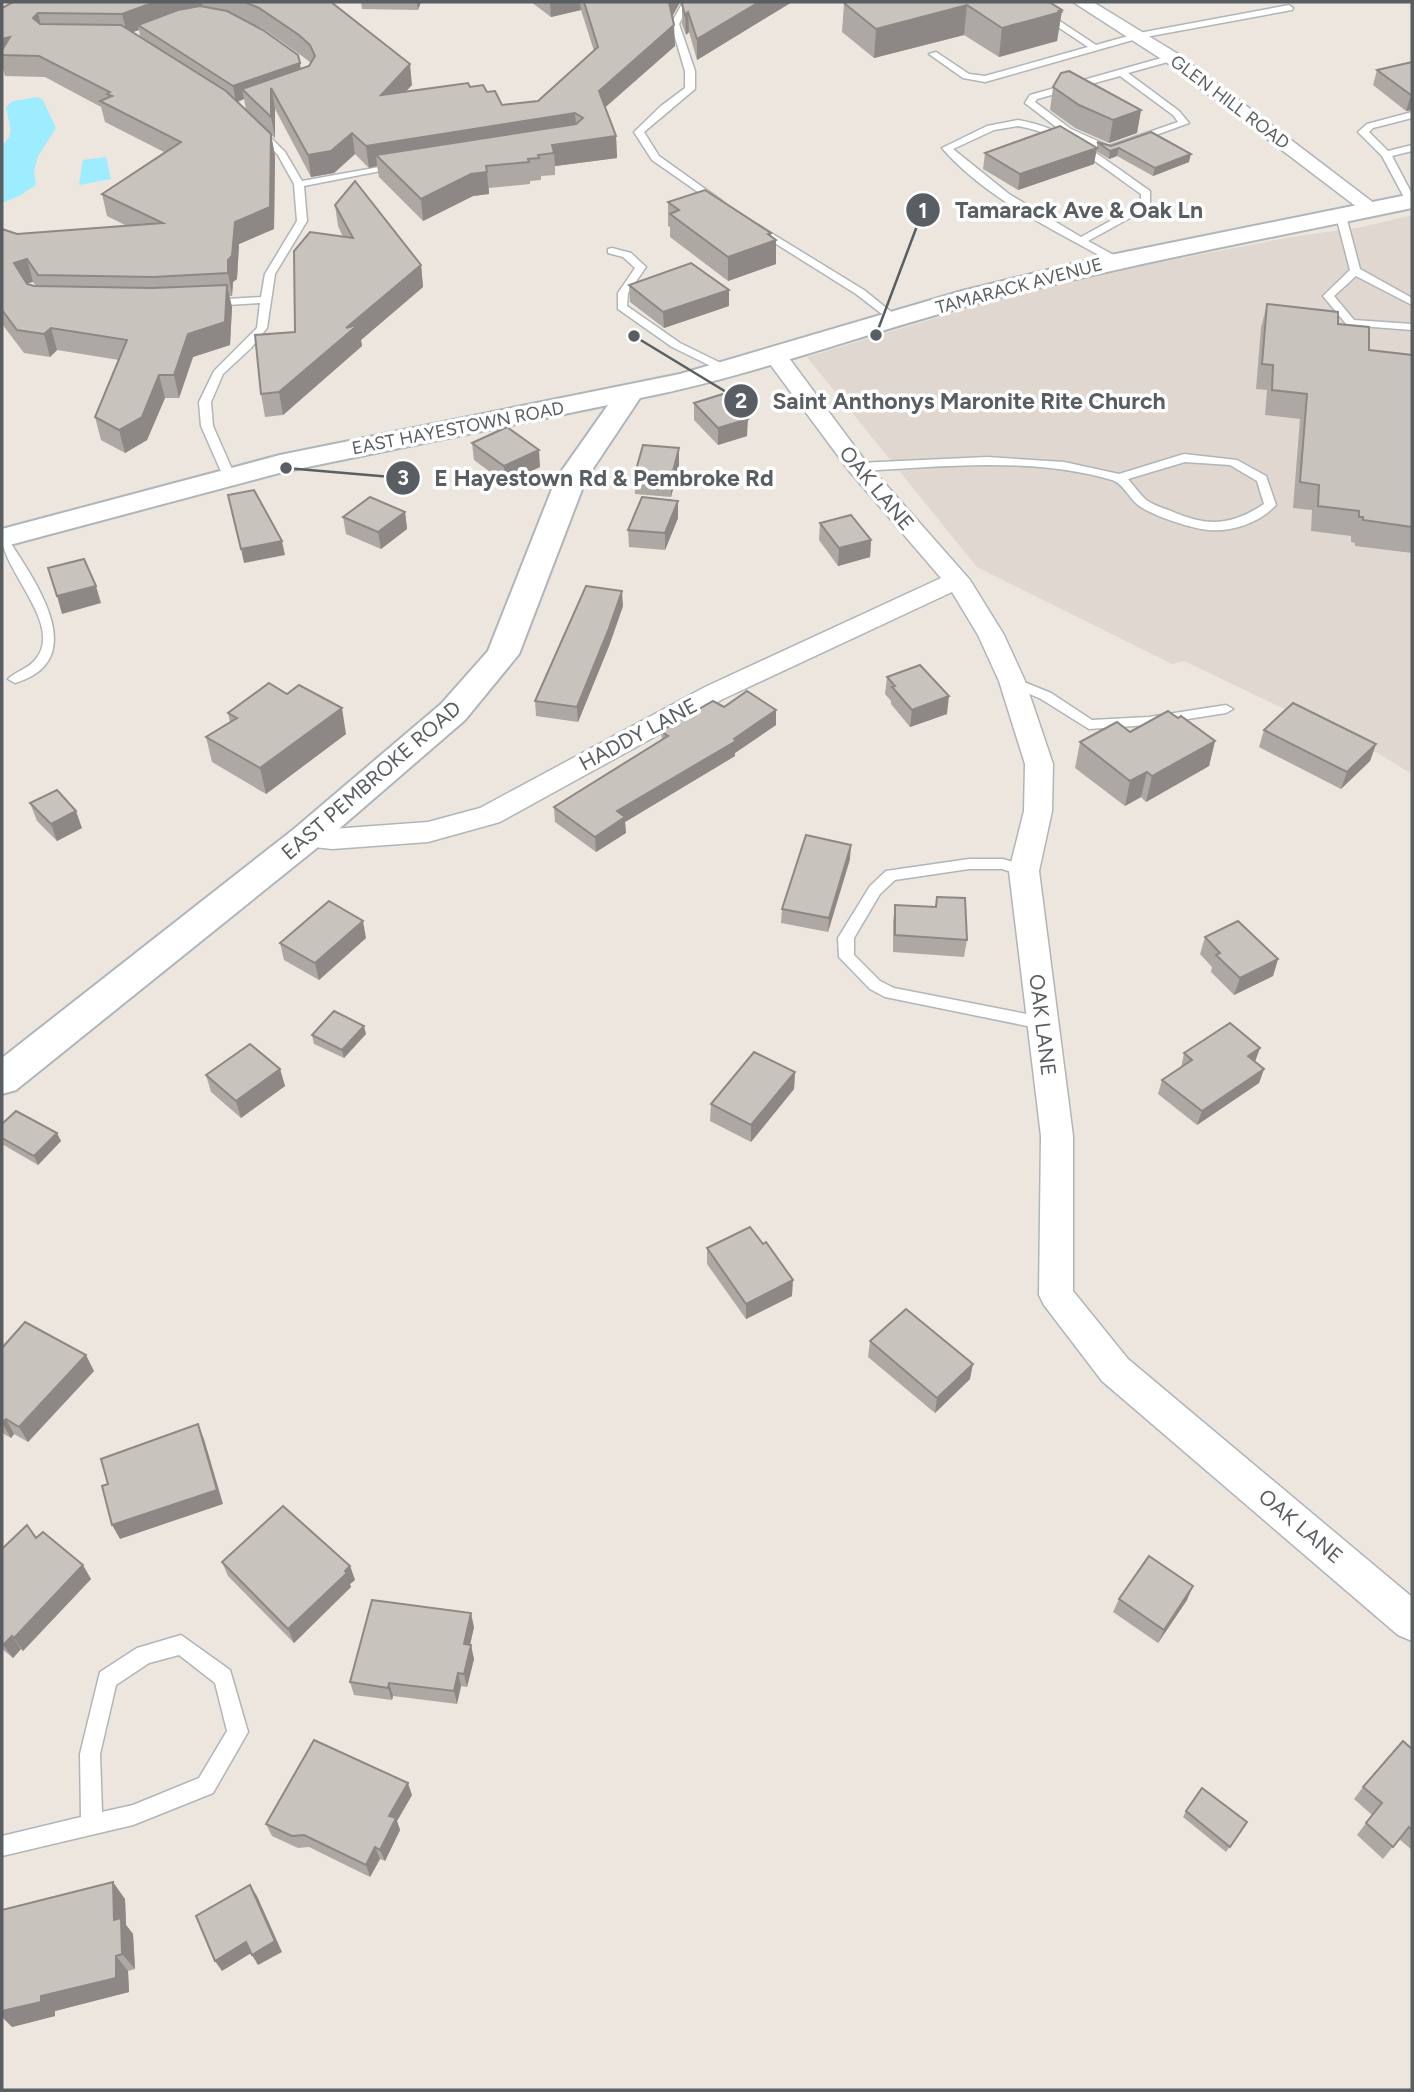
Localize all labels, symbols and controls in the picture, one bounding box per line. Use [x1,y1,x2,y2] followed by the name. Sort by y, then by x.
[1166,50,1294,154] street label: GLEN HILL ROAD
[906,188,1217,232] callout: Tamarack Ave & Oak Ln
[955,196,1203,224] text: Tamarack Ave & Oak Ln
[919,198,927,223] text: 1
[933,253,1105,319] street label: TAMARACK AVENUE
[723,379,1179,423] callout: Saint Anthonys Maronite Rite Church
[772,387,1166,415] text: Saint Anthonys Maronite Rite Church
[735,388,747,413] text: 2
[350,397,566,459] street label: EAST HAYESTOWN ROAD
[835,441,919,535] street label: OAK LANE
[385,456,787,500] callout: E Hayestown Rd & Pembroke Rd
[434,464,774,492] text: E Hayestown Rd & Pembroke Rd
[397,465,409,490] text: 3
[575,692,701,776] street label: HADDY LANE
[276,695,466,865] street label: EAST PEMBROKE ROAD
[1024,973,1062,1077] street label: OAK LANE
[1254,1484,1348,1568] street label: OAK LANE

